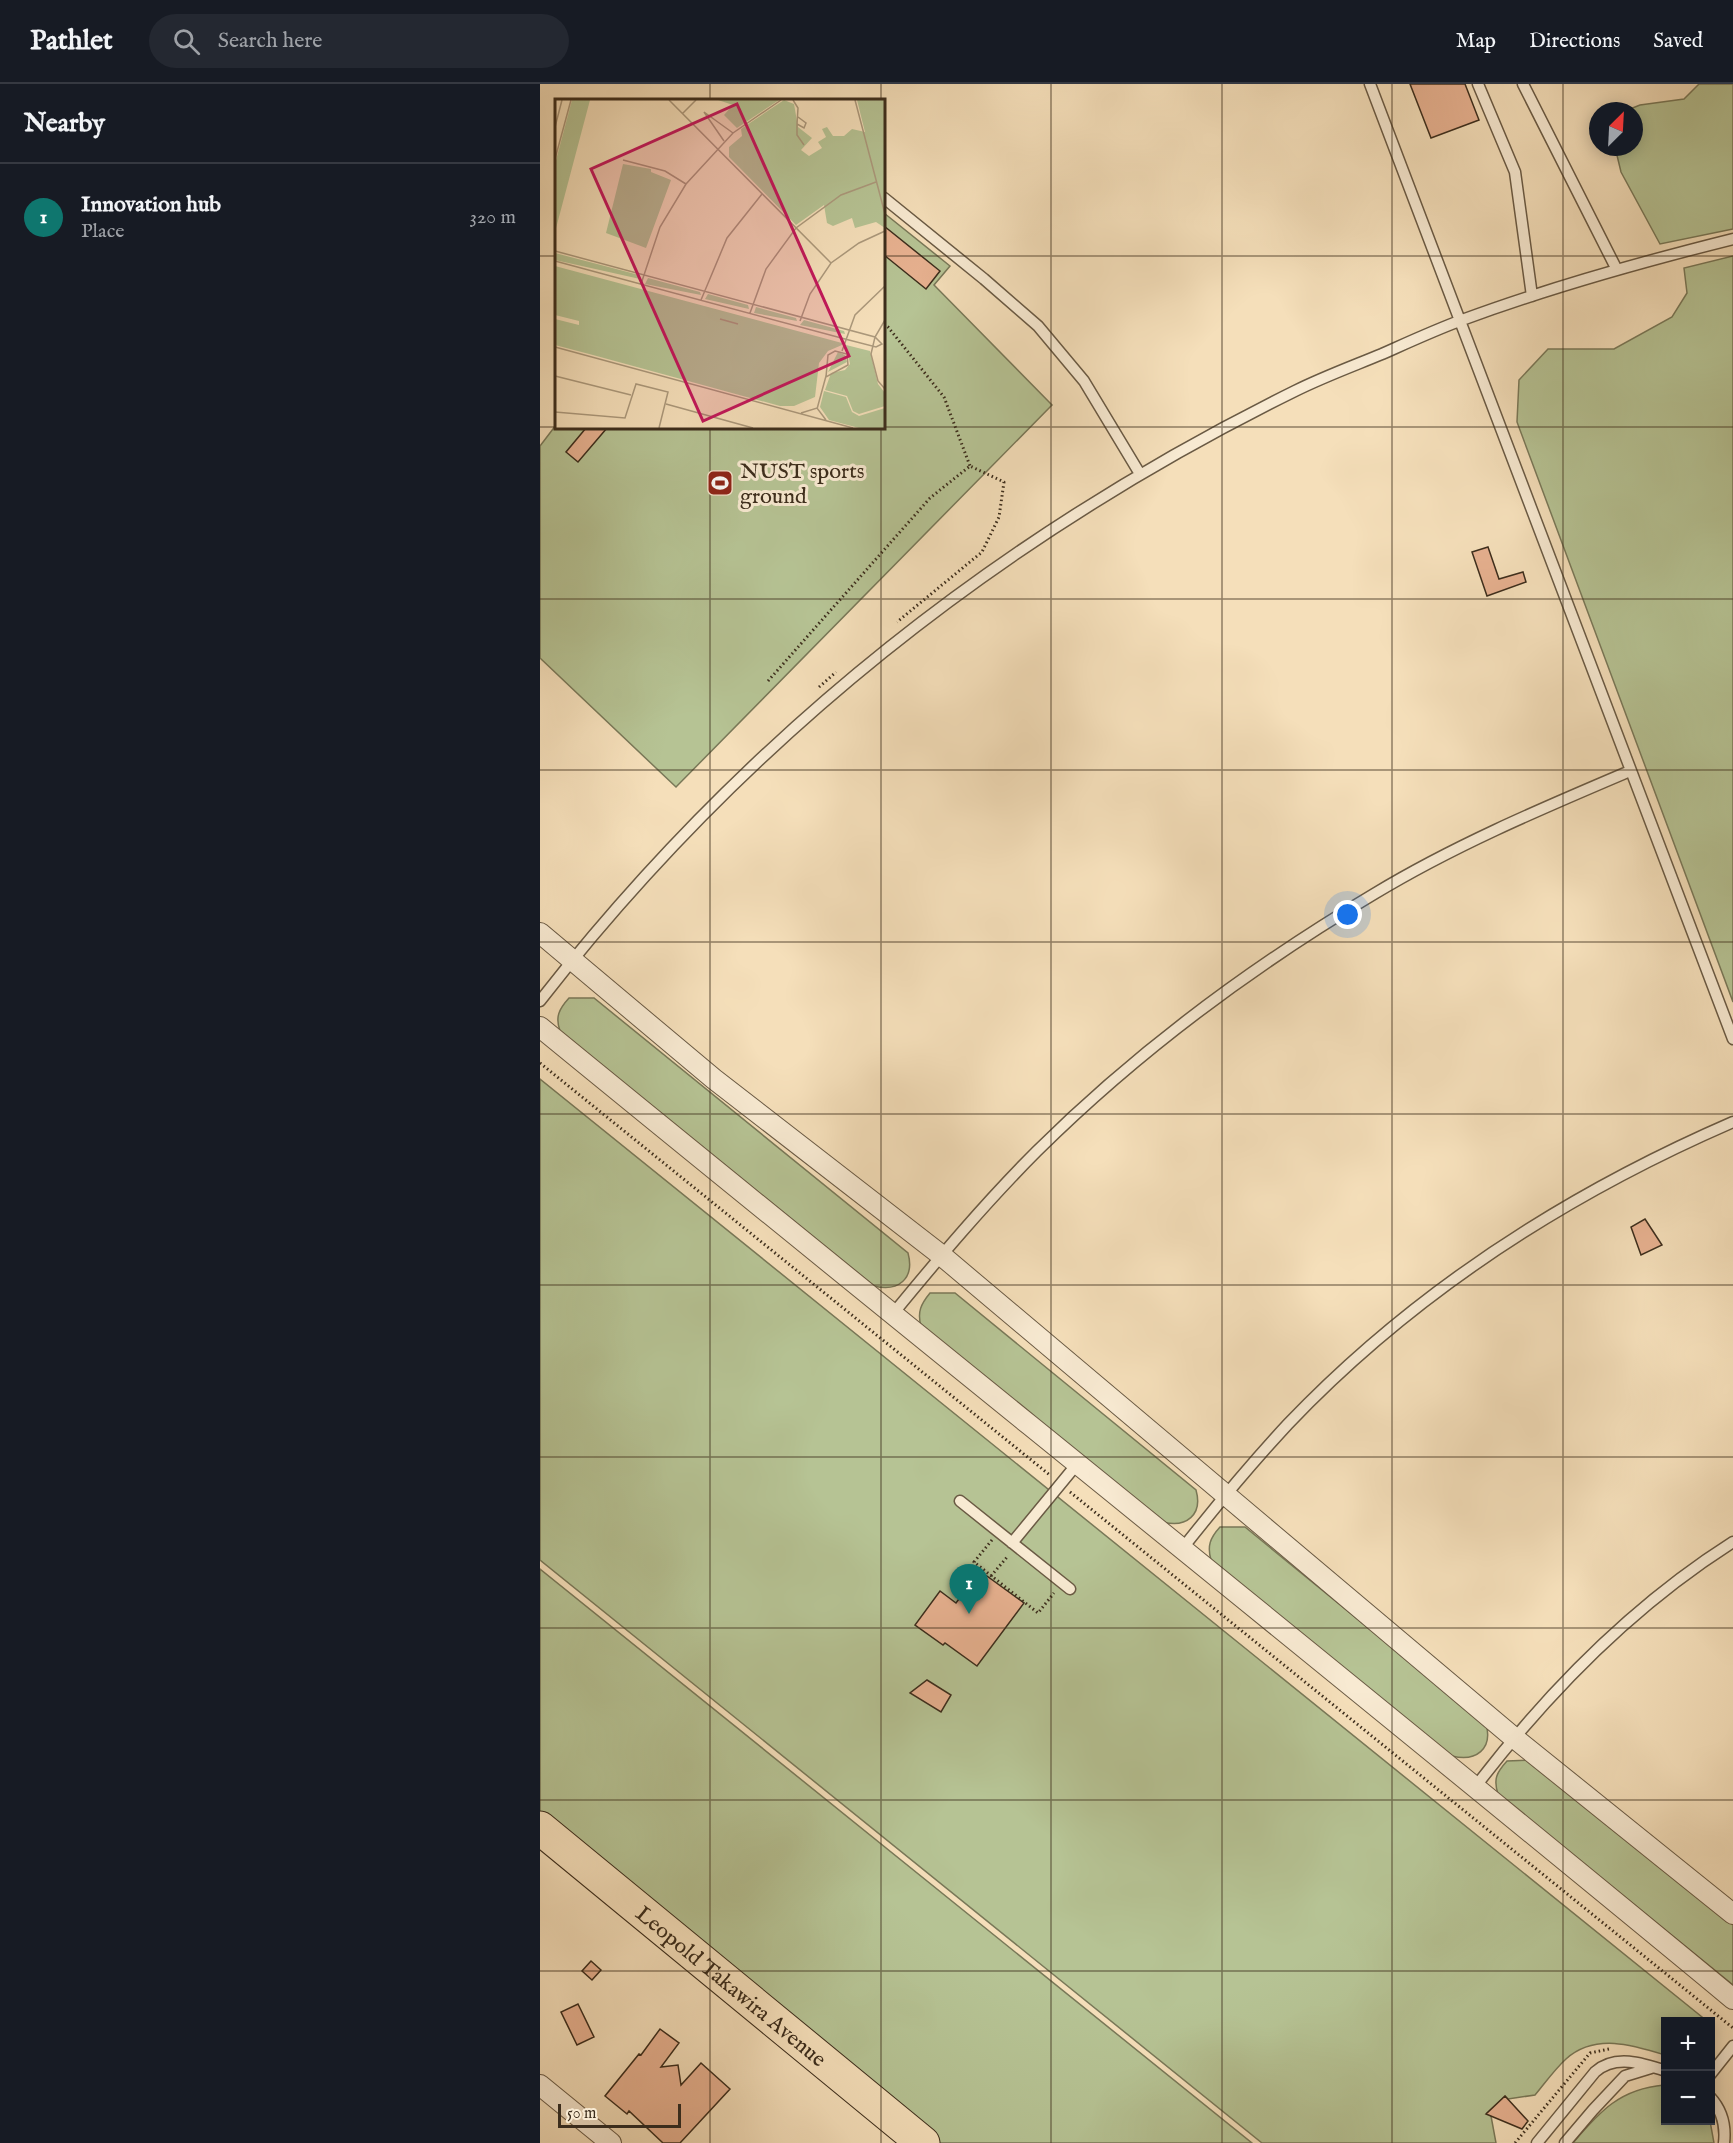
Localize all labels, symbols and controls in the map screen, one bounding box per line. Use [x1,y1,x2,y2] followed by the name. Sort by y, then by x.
[149,14,569,68] search box
[30,24,113,59] text: Pathlet
[170,25,203,58] icon: search
[218,27,322,55] text: Search here
[1456,28,1496,55] text: Map
[1529,28,1620,55] text: Directions
[1653,28,1703,55] text: Saved
[555,99,885,429] inset map
[1589,102,1643,156] north arrow
[24,107,105,140] text: Nearby
[81,191,221,219] text: Innovation hub
[40,205,47,230] text: 1
[470,205,516,230] text: 320 m
[81,219,124,244] text: Place
[740,458,864,511] place label: NUST sports ground
[705,468,735,498] sports icon: NUST sports ground
[1333,900,1362,929] your location
[950,1564,988,1614] pin: 1
[629,1900,831,2074] street label: Leopold Takawira Avenue
[1661,2017,1715,2125] map controls
[1661,2017,1715,2071] button: +
[1661,2071,1715,2125] button: −
[558,2101,681,2128] scale bar
[567,2104,596,2124] text: 50 m

